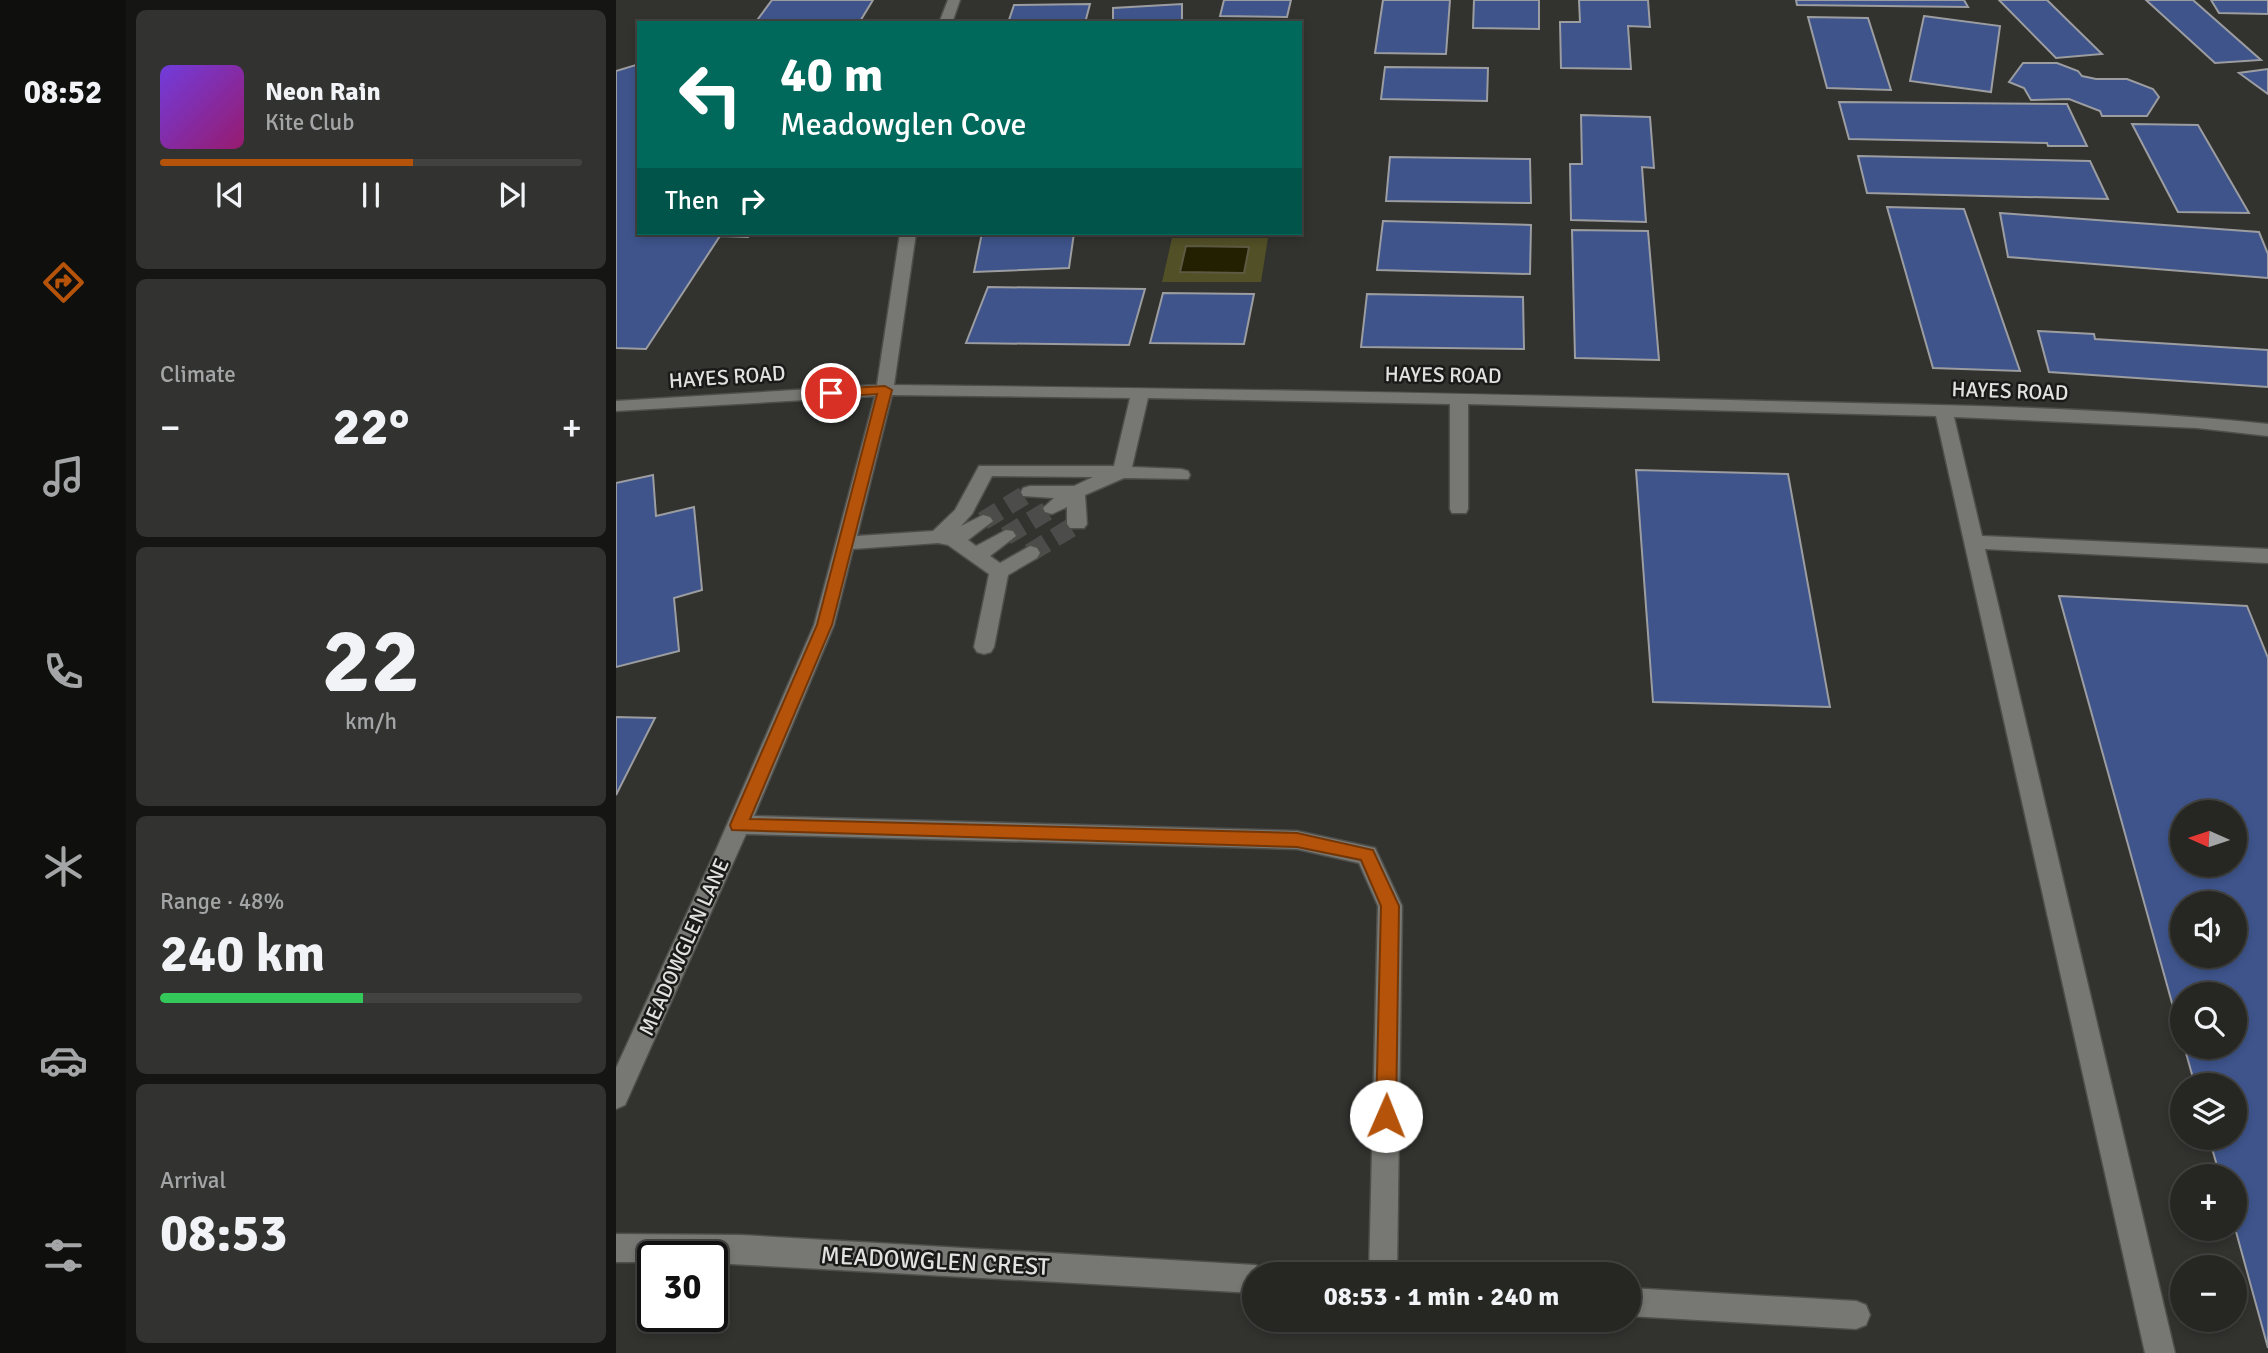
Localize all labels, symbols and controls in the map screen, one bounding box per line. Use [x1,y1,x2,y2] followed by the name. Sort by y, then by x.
[780,45,883,105] text: 40 m
[665,49,756,140] icon: left
[24,73,102,112] text: 08:52
[265,76,381,108] text: Neon Rain
[780,105,1026,144] text: Meadowglen Cove
[265,108,354,137] text: Kite Club
[211,176,249,214] icon: previous
[352,176,390,214] icon: pause
[493,176,531,214] icon: next
[733,182,771,220] icon: right
[665,185,719,217] text: Then
[39,258,88,307] icon: directions
[160,360,236,389] text: Climate
[668,360,786,394] street label: HAYES ROAD
[1384,361,1502,389] street label: HAYES ROAD
[801,363,861,423] pin
[812,374,850,412] icon: arrive
[1951,376,2069,406] street label: HAYES ROAD
[333,395,409,459] text: 22°
[160,404,181,451] text: −
[561,404,582,451] text: +
[39,452,88,501] icon: music
[322,605,420,718] text: 22
[39,647,88,696] icon: phone
[345,707,397,736] text: km/h
[2170,800,2247,877] north arrow
[2170,800,2247,1332] map controls
[39,842,88,891] icon: climate
[633,854,735,1040] street label: MEADOWGLEN LANE
[160,887,284,916] text: Range · 48%
[2170,891,2247,968] button: sound
[160,922,325,986] text: 240 km
[2170,982,2247,1059] button: search
[39,1036,88,1085] icon: car
[2170,1073,2247,1150] button: layers
[1349,1079,1423,1153] position arrow
[2170,1164,2247,1241] button: +
[160,1166,226,1195] text: Arrival
[160,1201,288,1265] text: 08:53
[39,1231,88,1280] icon: filters
[820,1240,1050,1282] street label: MEADOWGLEN CREST
[637,1241,728,1332] speed limit sign: 30
[2170,1255,2247,1332] button: −
[1324,1281,1559,1313] text: 08:53 · 1 min · 240 m

